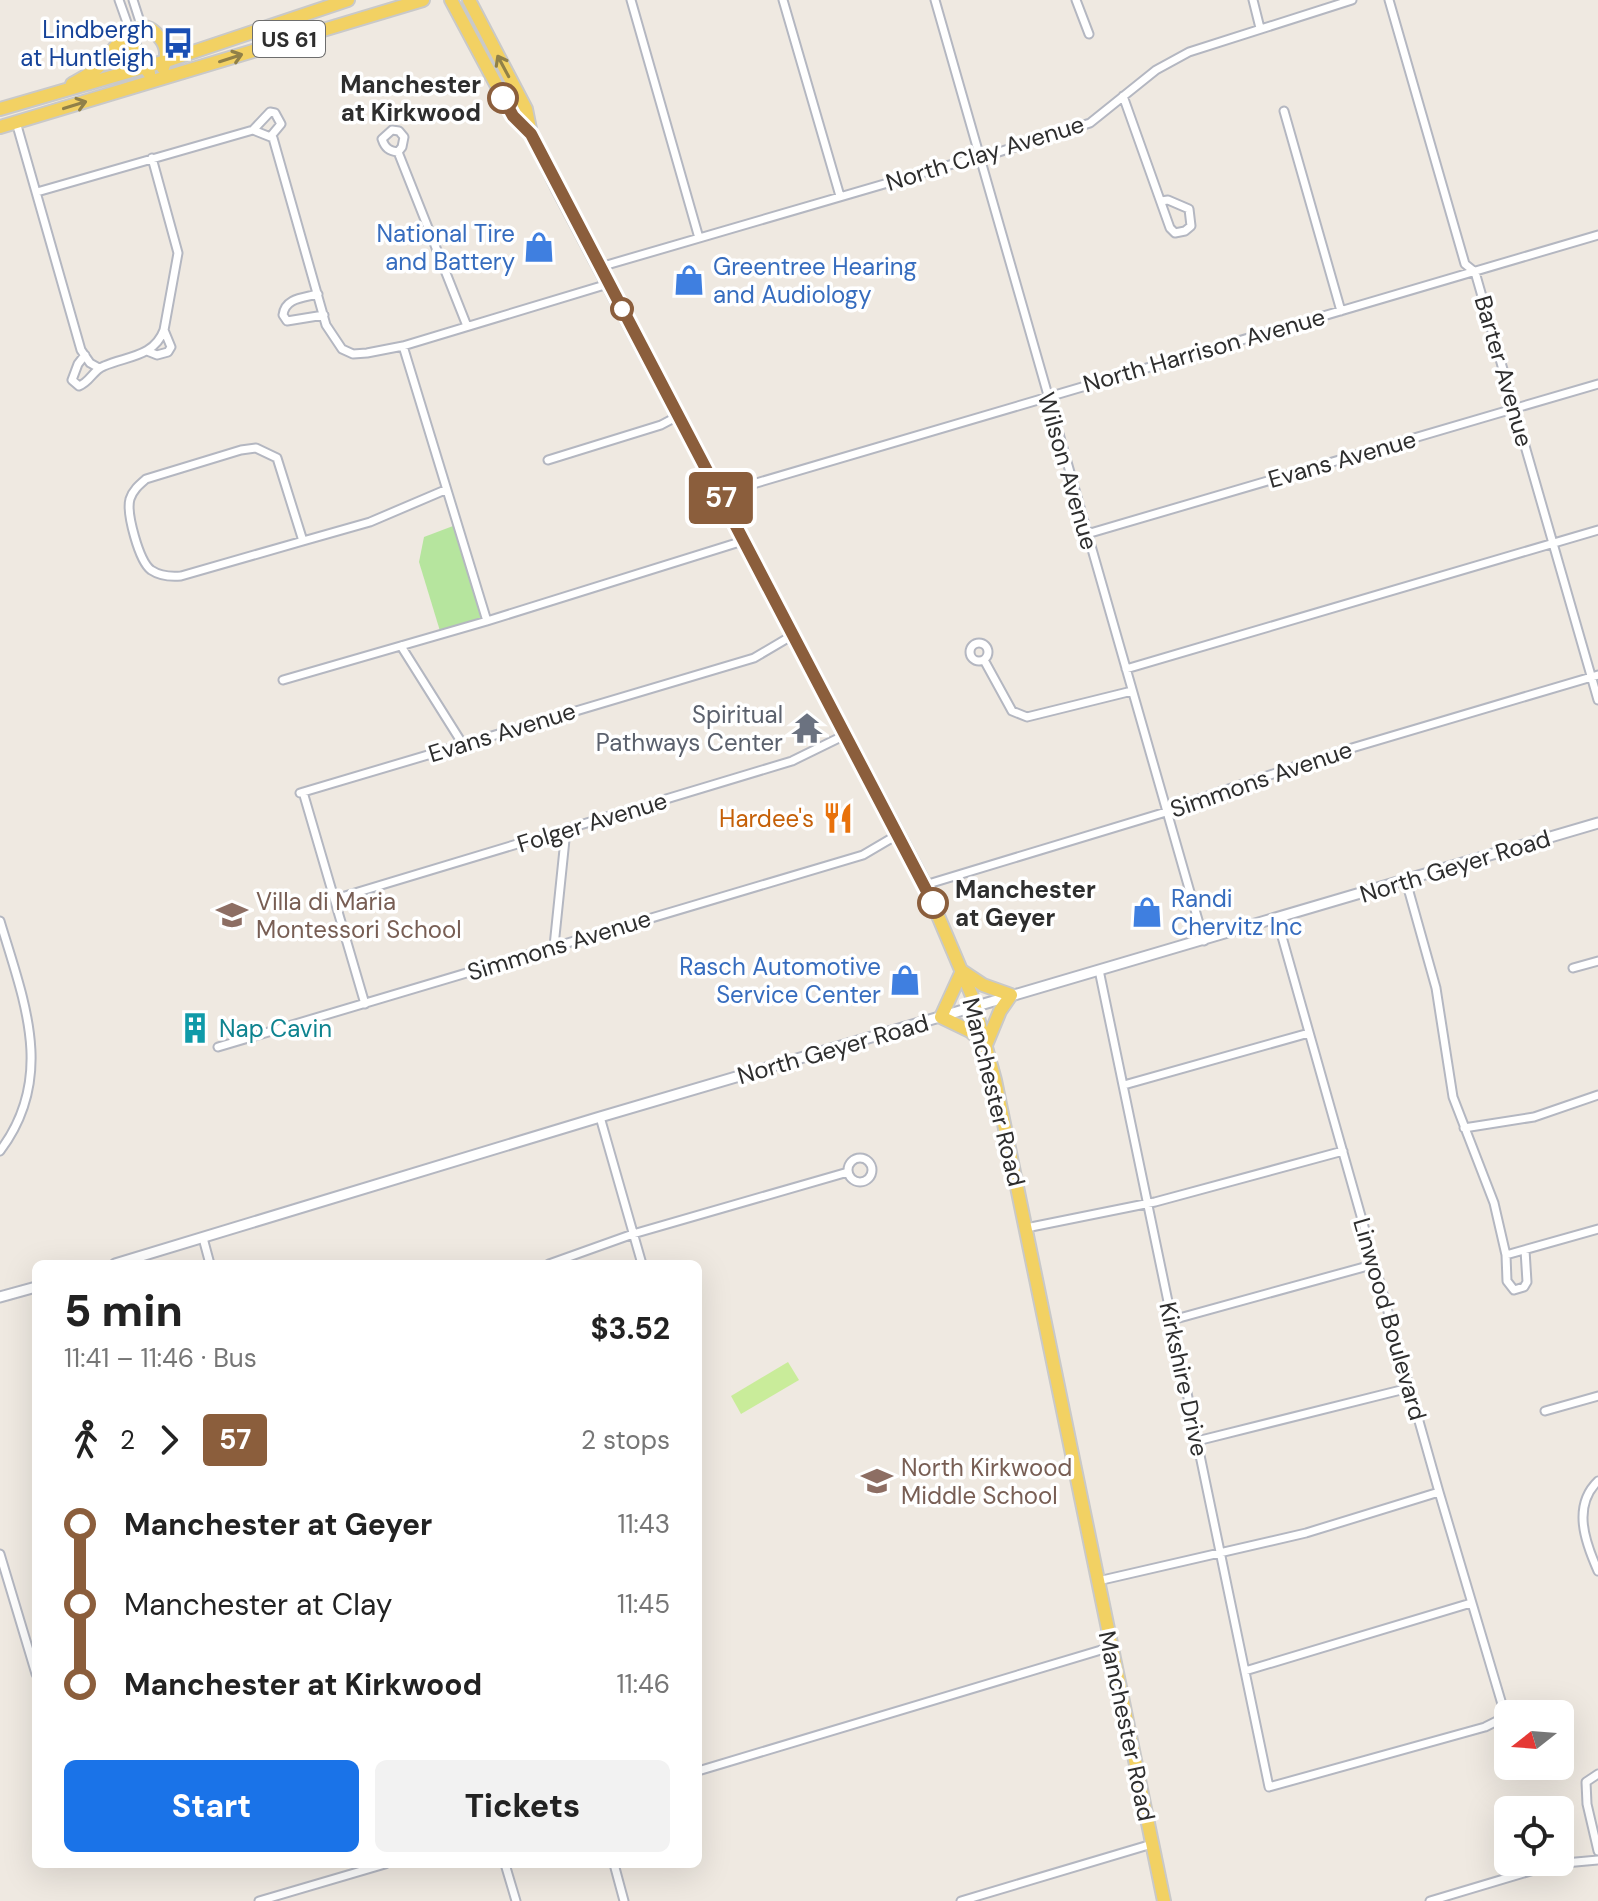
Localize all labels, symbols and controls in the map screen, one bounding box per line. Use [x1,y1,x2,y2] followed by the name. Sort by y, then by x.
[20,14,154,73] place label: Lindbergh at Huntleigh
[253,21,325,57] road number: US 61
[161,26,195,60] bus stop icon: Lindbergh at Huntleigh
[217,50,243,65] one-way arrow
[495,55,511,78] one-way arrow
[340,69,481,128] place label: Manchester at Kirkwood
[488,83,518,113] marker: Manchester at Kirkwood
[62,97,87,111] one-way arrow
[882,108,1088,198] street label: North Clay Avenue
[376,218,515,277] place label: National Tire and Battery
[522,230,556,264] shop icon: National Tire and Battery
[713,251,917,310] place label: Greentree Hearing and Audiology
[672,263,706,297] shop icon: Greentree Hearing and Audiology
[1468,292,1540,450] street label: Barter Avenue
[611,298,633,320] unlabelled marker
[1079,301,1329,399] street label: North Harrison Avenue
[1031,389,1105,553] street label: Wilson Avenue
[1264,423,1420,495] street label: Evans Avenue
[685,472,757,524] line badge: 57
[705,479,737,516] text: 57
[425,695,579,769] street label: Evans Avenue
[596,699,783,758] place label: Spiritual Pathways Center
[790,711,824,745] temple icon: Spiritual Pathways Center
[1166,733,1356,825] street label: Simmons Avenue
[513,784,671,860] street label: Folger Avenue
[821,801,855,835] restaurant icon: Hardee's
[719,803,814,834] place label: Hardee's
[1356,822,1554,910] street label: North Geyer Road
[955,874,1096,933] place label: Manchester at Geyer
[1171,883,1303,942] place label: Randi Chervitz Inc
[256,886,462,945] place label: Villa di Maria Montessori School
[918,888,948,918] marker: Manchester at Geyer
[1130,895,1164,929] shop icon: Randi Chervitz Inc
[215,898,249,932] school or university icon: Villa di Maria Montessori School
[463,902,655,988] street label: Simmons Avenue
[679,951,881,1010] place label: Rasch Automotive Service Center
[888,963,922,997] shop icon: Rasch Automotive Service Center
[956,994,1032,1190] street label: Manchester Road
[734,1007,932,1091] street label: North Geyer Road
[178,1011,212,1045] building icon: Nap Cavin
[219,1013,332,1044] place label: Nap Cavin
[1346,1214,1434,1424] street label: Linwood Boulevard
[64,1282,183,1340] text: 5 min
[1153,1299,1215,1459] street label: Kirkshire Drive
[590,1309,670,1348] text: $3.52
[64,1341,257,1375] text: 11:41 – 11:46 · Bus
[64,1418,108,1462] icon: walk
[147,1418,191,1462] icon: forward
[219,1421,251,1458] text: 57
[120,1423,135,1457] text: 2
[581,1423,670,1457] text: 2 stops
[901,1452,1072,1511] place label: North Kirkwood Middle School
[860,1464,894,1498] school or university icon: North Kirkwood Middle School
[124,1505,432,1544] text: Manchester at Geyer
[617,1507,670,1541] text: 11:43
[124,1585,392,1624] text: Manchester at Clay
[617,1587,670,1621] text: 11:45
[1092,1628,1162,1824] street label: Manchester Road
[124,1665,482,1704] text: Manchester at Kirkwood
[616,1667,670,1701] text: 11:46
[1494,1700,1574,1780] north arrow
[1494,1700,1574,1876] map controls
[64,1760,359,1852] button: Start
[375,1760,670,1852] button: Tickets
[1494,1796,1574,1876] button: locate

